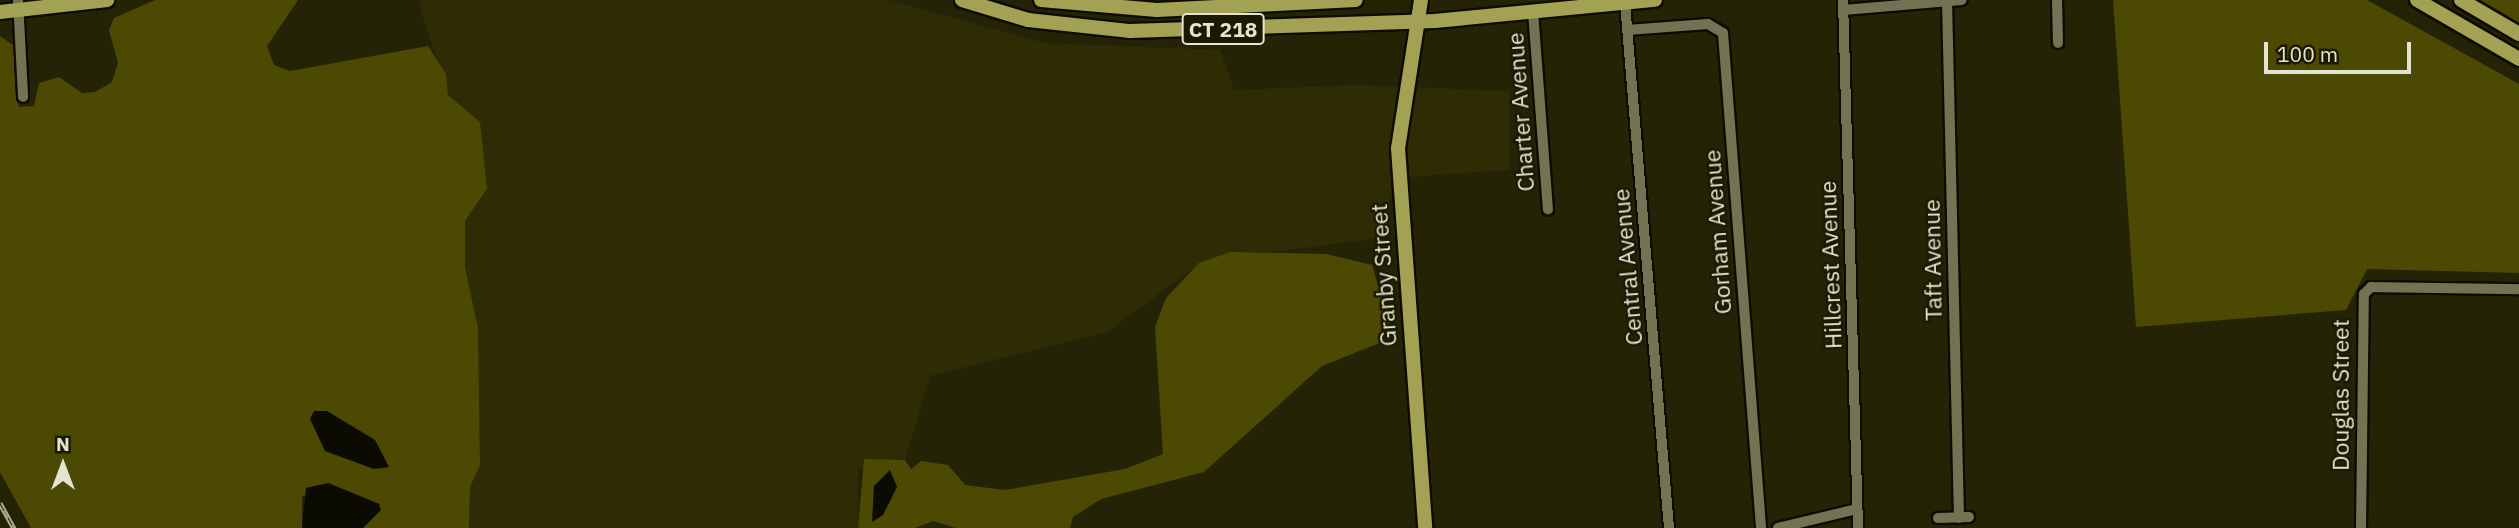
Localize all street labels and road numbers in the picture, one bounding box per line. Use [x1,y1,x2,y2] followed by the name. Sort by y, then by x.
[1181,12,1265,46] road number: CT 218
[1501,32,1539,192] street label: Charter Avenue
[1697,149,1737,315] street label: Gorham Avenue
[1813,180,1847,350] street label: Hillcrest Avenue
[1606,188,1648,346] street label: Central Avenue
[1917,199,1947,321] street label: Taft Avenue
[1364,203,1402,347] street label: Granby Street
[2326,319,2354,471] street label: Douglas Street

